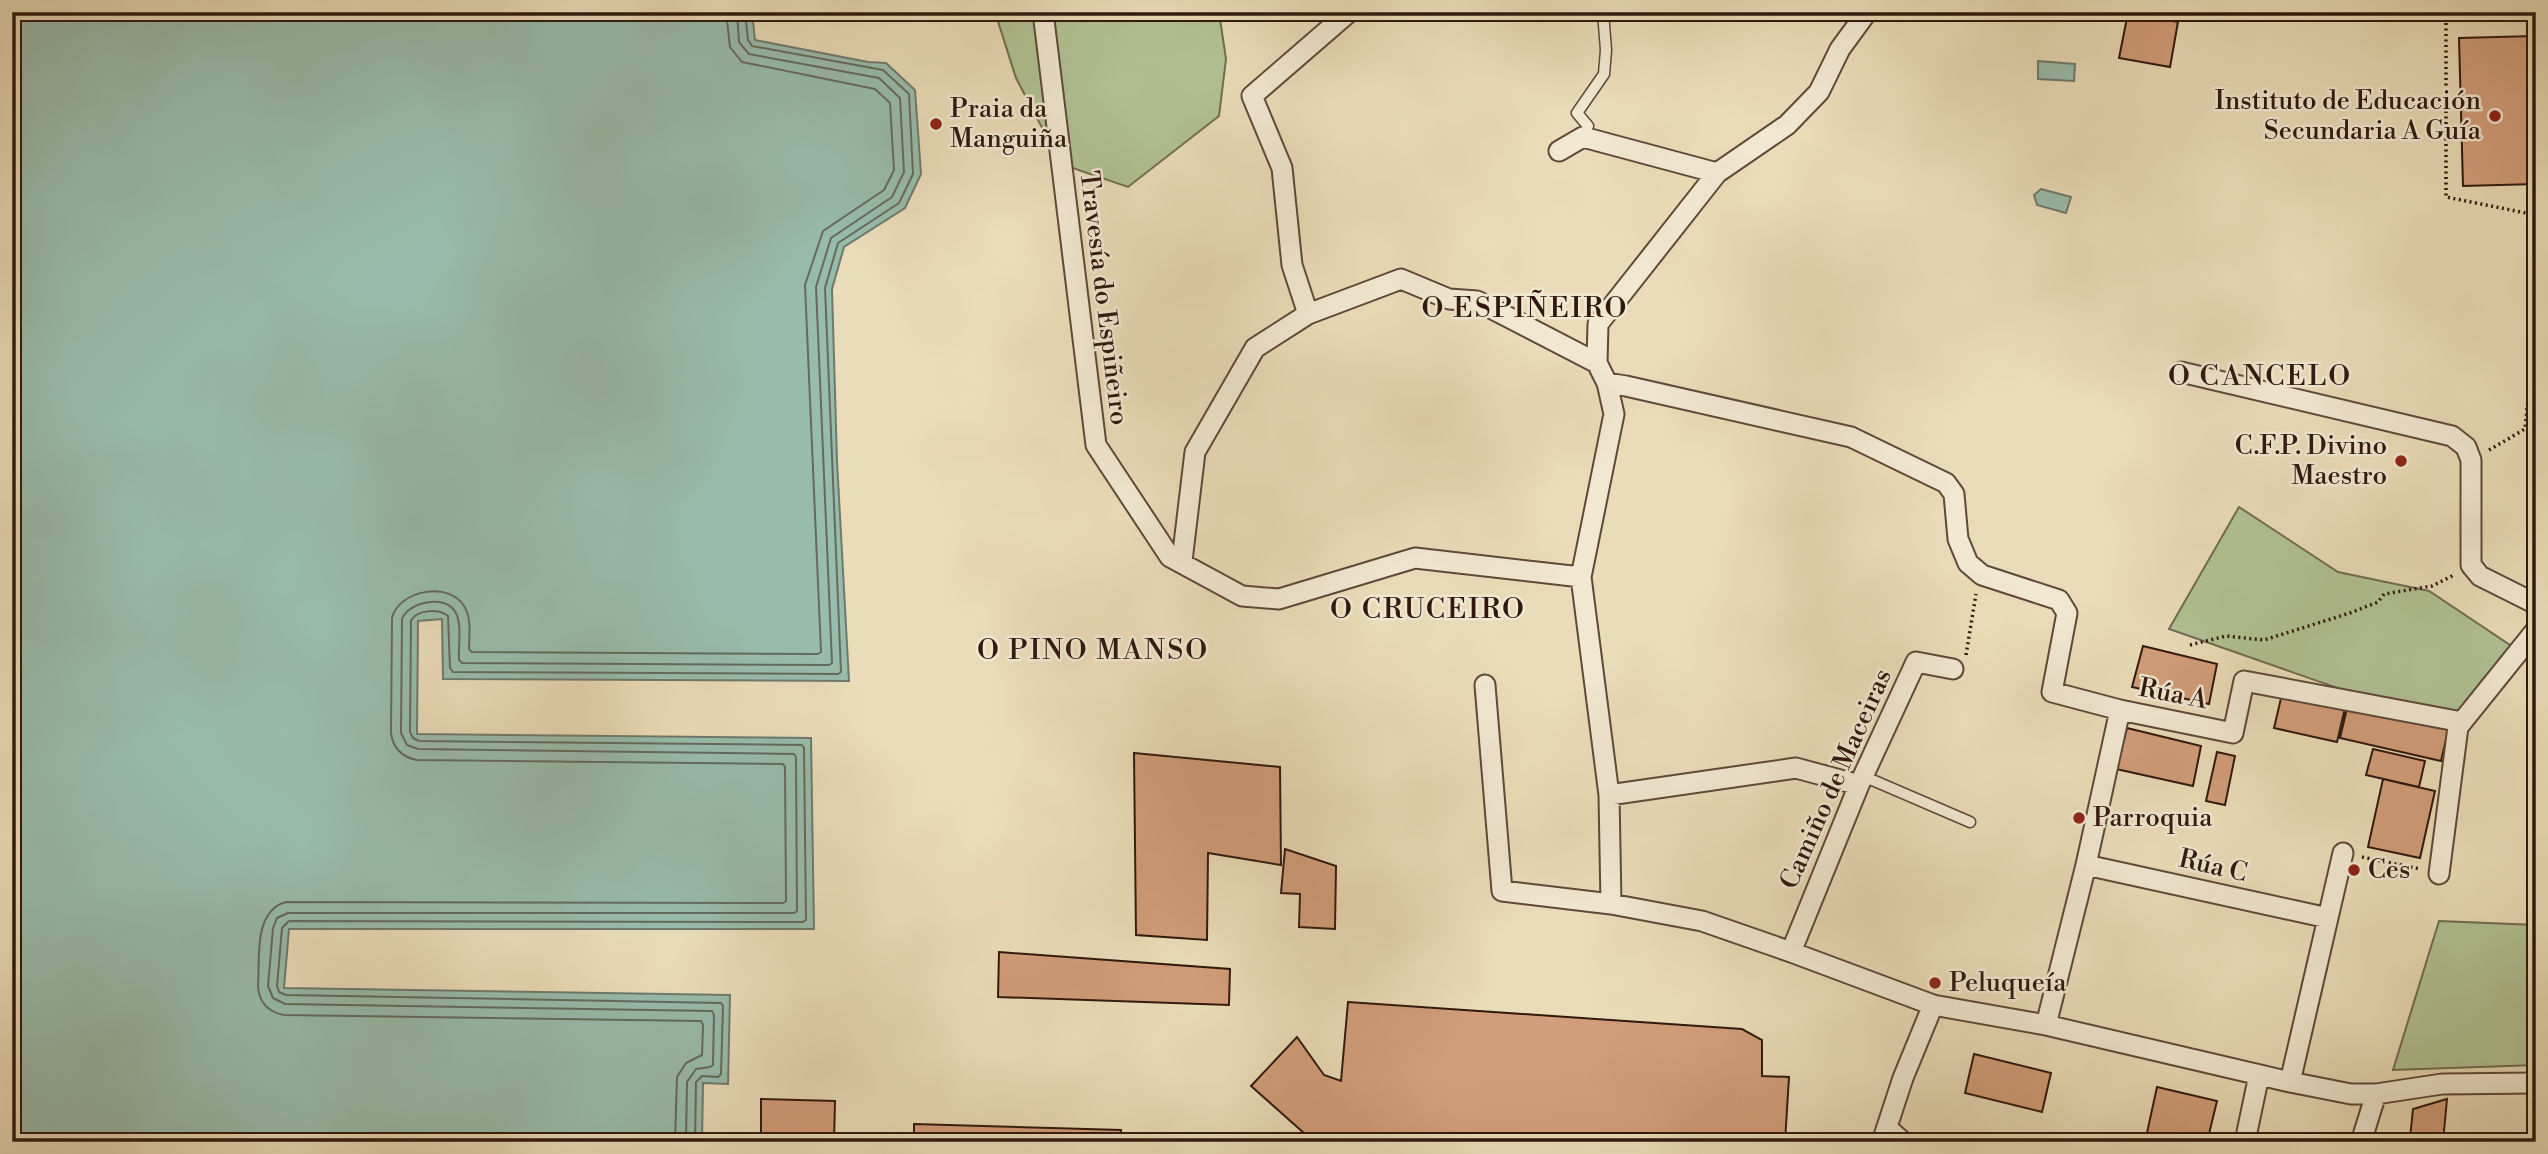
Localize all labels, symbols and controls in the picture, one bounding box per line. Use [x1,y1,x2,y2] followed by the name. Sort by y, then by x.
[2215,85,2482,147] place label: Instituto de Educación Secundaria A Guía
[950,93,1068,155] place label: Praia da Manguiña
[2487,108,2503,124] marker: Instituto de Educación Secundaria A Guía
[928,116,944,132] marker: Praia da Manguiña
[1073,169,1135,427] street label: Travesía do Espiñeiro
[1422,289,1628,326] district label: O ESPIÑEIRO
[2168,359,2352,394] district label: O CANCELO
[2235,430,2387,492] place label: C.F.P. Divino Maestro
[2393,453,2409,469] marker: C.F.P. Divino Maestro
[1330,592,1526,627] district label: O CRUCEIRO
[977,633,1209,668] district label: O PINO MANSO
[1773,664,1899,894] street label: Camiño de Maceiras
[2136,672,2211,717] street label: Rúa A
[2093,802,2213,834] place label: Parroquia
[2071,810,2087,826] marker: Parroquia
[2176,843,2250,889] street label: Rúa C
[2368,854,2410,886] place label: Ces
[2346,862,2362,878] marker: Ces
[1949,967,2067,999] place label: Peluqueía
[1927,975,1943,991] marker: Peluqueía

